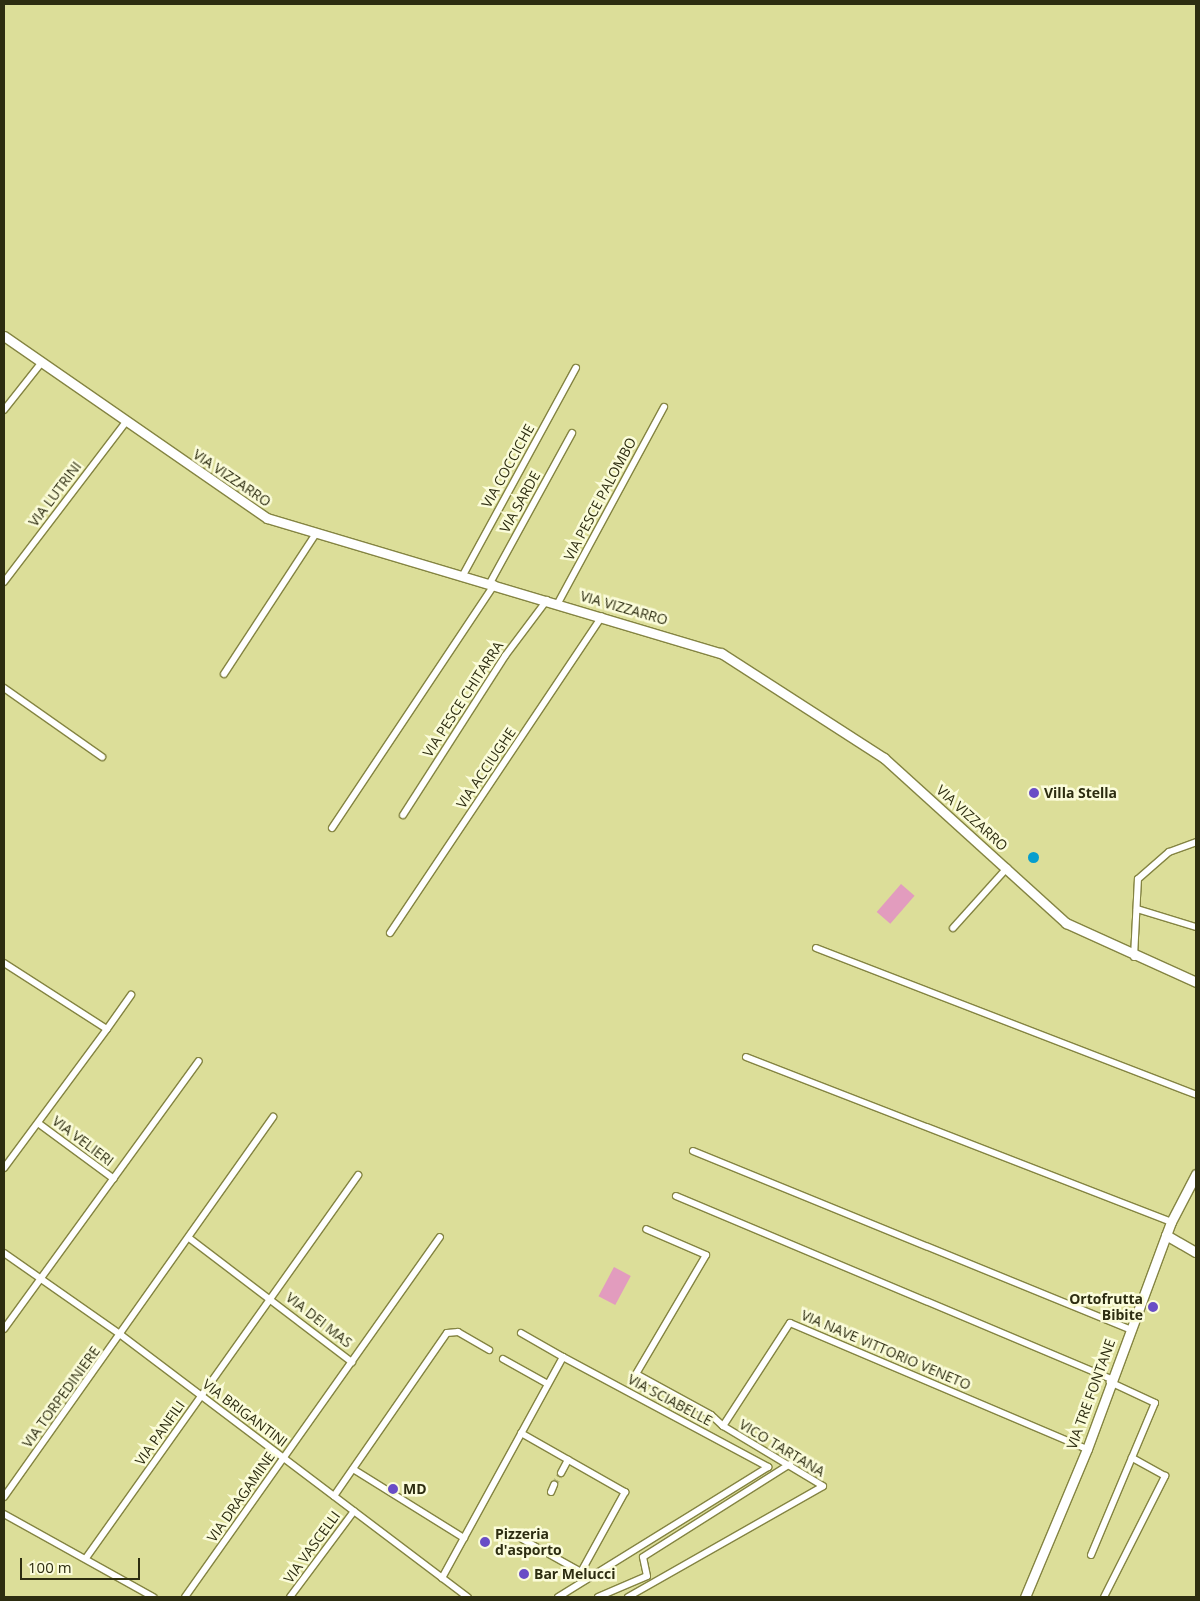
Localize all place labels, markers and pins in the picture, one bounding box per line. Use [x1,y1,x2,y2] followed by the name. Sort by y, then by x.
[1044,785,1117,801] place label: Villa Stella
[1028,787,1040,799] marker: Villa Stella
[1069,1291,1143,1324] place label: Ortofrutta Bibite
[1147,1301,1159,1313] marker: Ortofrutta Bibite
[403,1481,427,1497] place label: MD
[387,1483,399,1495] marker: MD
[495,1526,562,1558] place label: Pizzeria d'asporto
[479,1536,491,1548] marker: Pizzeria d'asporto
[534,1566,615,1582] place label: Bar Melucci
[518,1568,530,1580] marker: Bar Melucci

